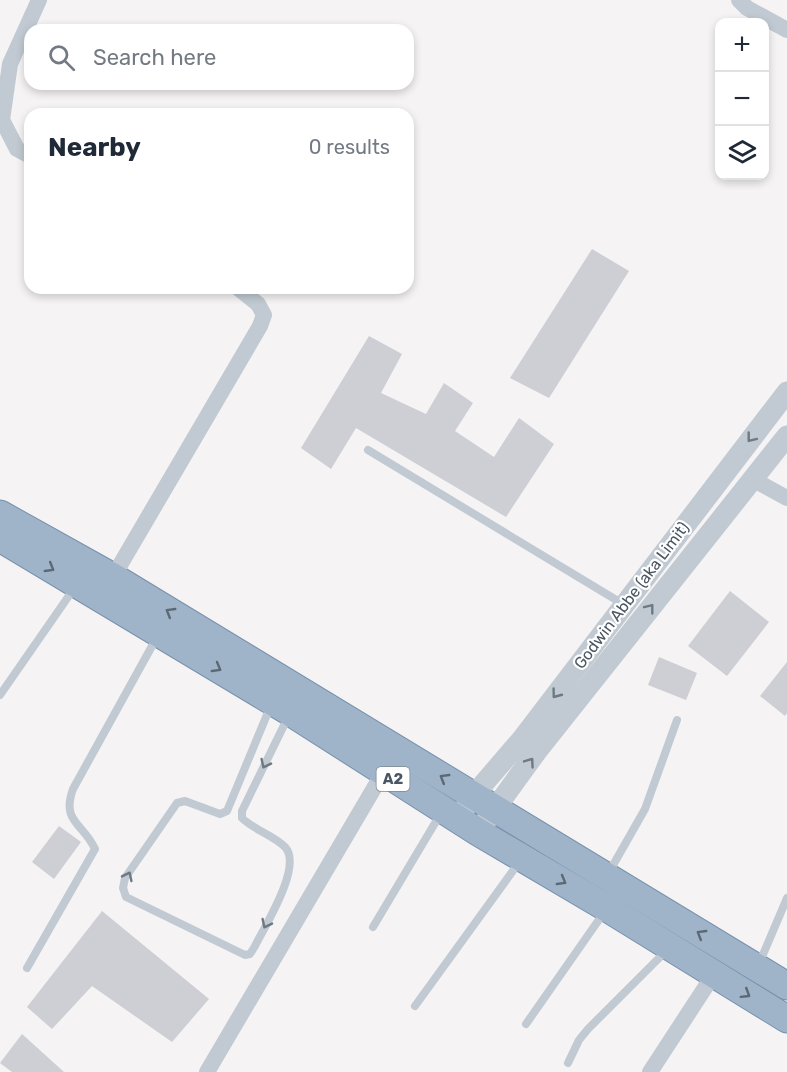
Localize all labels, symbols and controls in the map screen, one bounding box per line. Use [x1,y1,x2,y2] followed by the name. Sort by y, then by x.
[715,18,769,180] map controls
[715,18,769,72] button: +
[24,24,414,90] search box
[45,41,78,74] icon: search
[93,44,216,71] text: Search here
[715,72,769,126] button: −
[715,126,769,180] button: layers
[48,132,141,163] text: Nearby
[309,135,390,159] text: 0 results
[747,431,758,442] one-way arrow
[570,518,693,672] street label: Godwin Abbe (aka Limit)
[44,560,54,572] one-way arrow
[643,604,654,615] one-way arrow
[166,607,176,619] one-way arrow
[211,661,221,673] one-way arrow
[553,687,564,698] one-way arrow
[523,757,534,768] one-way arrow
[260,758,272,769] one-way arrow
[376,767,410,791] road number: A2
[440,774,450,786] one-way arrow
[120,871,132,882] one-way arrow
[556,874,566,885] one-way arrow
[262,917,274,928] one-way arrow
[697,930,707,941] one-way arrow
[740,986,750,998] one-way arrow

